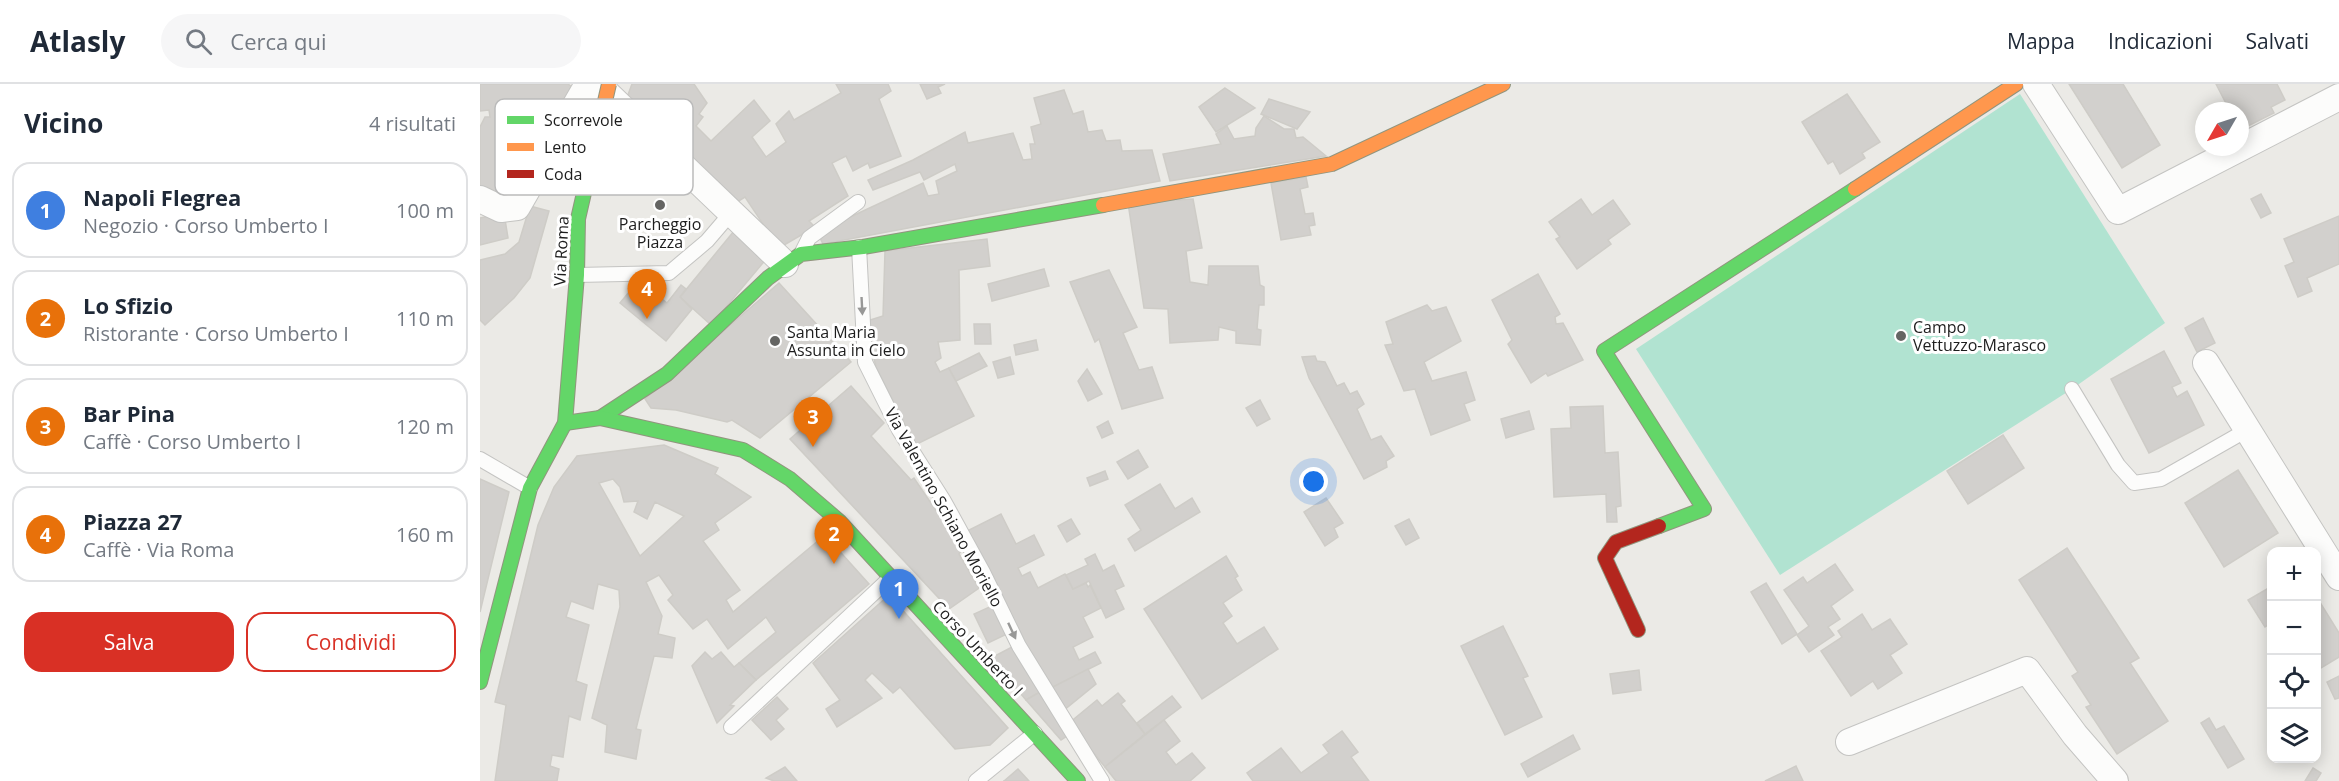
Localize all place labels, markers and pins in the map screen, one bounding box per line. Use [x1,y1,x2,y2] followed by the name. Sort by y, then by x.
[653,198,667,212] marker: Parcheggio Piazza
[619,213,701,253] place label: Parcheggio Piazza
[628,270,666,319] pin: 4
[1913,316,2046,356] place label: Campo Vettuzzo-Marasco
[787,321,906,361] place label: Santa Maria Assunta in Cielo
[1894,329,1908,343] marker: Campo Vettuzzo-Marasco
[768,334,782,348] marker: Santa Maria Assunta in Cielo
[794,398,832,447] pin: 3
[814,514,854,564] pin: 2
[880,570,918,619] pin: 1

